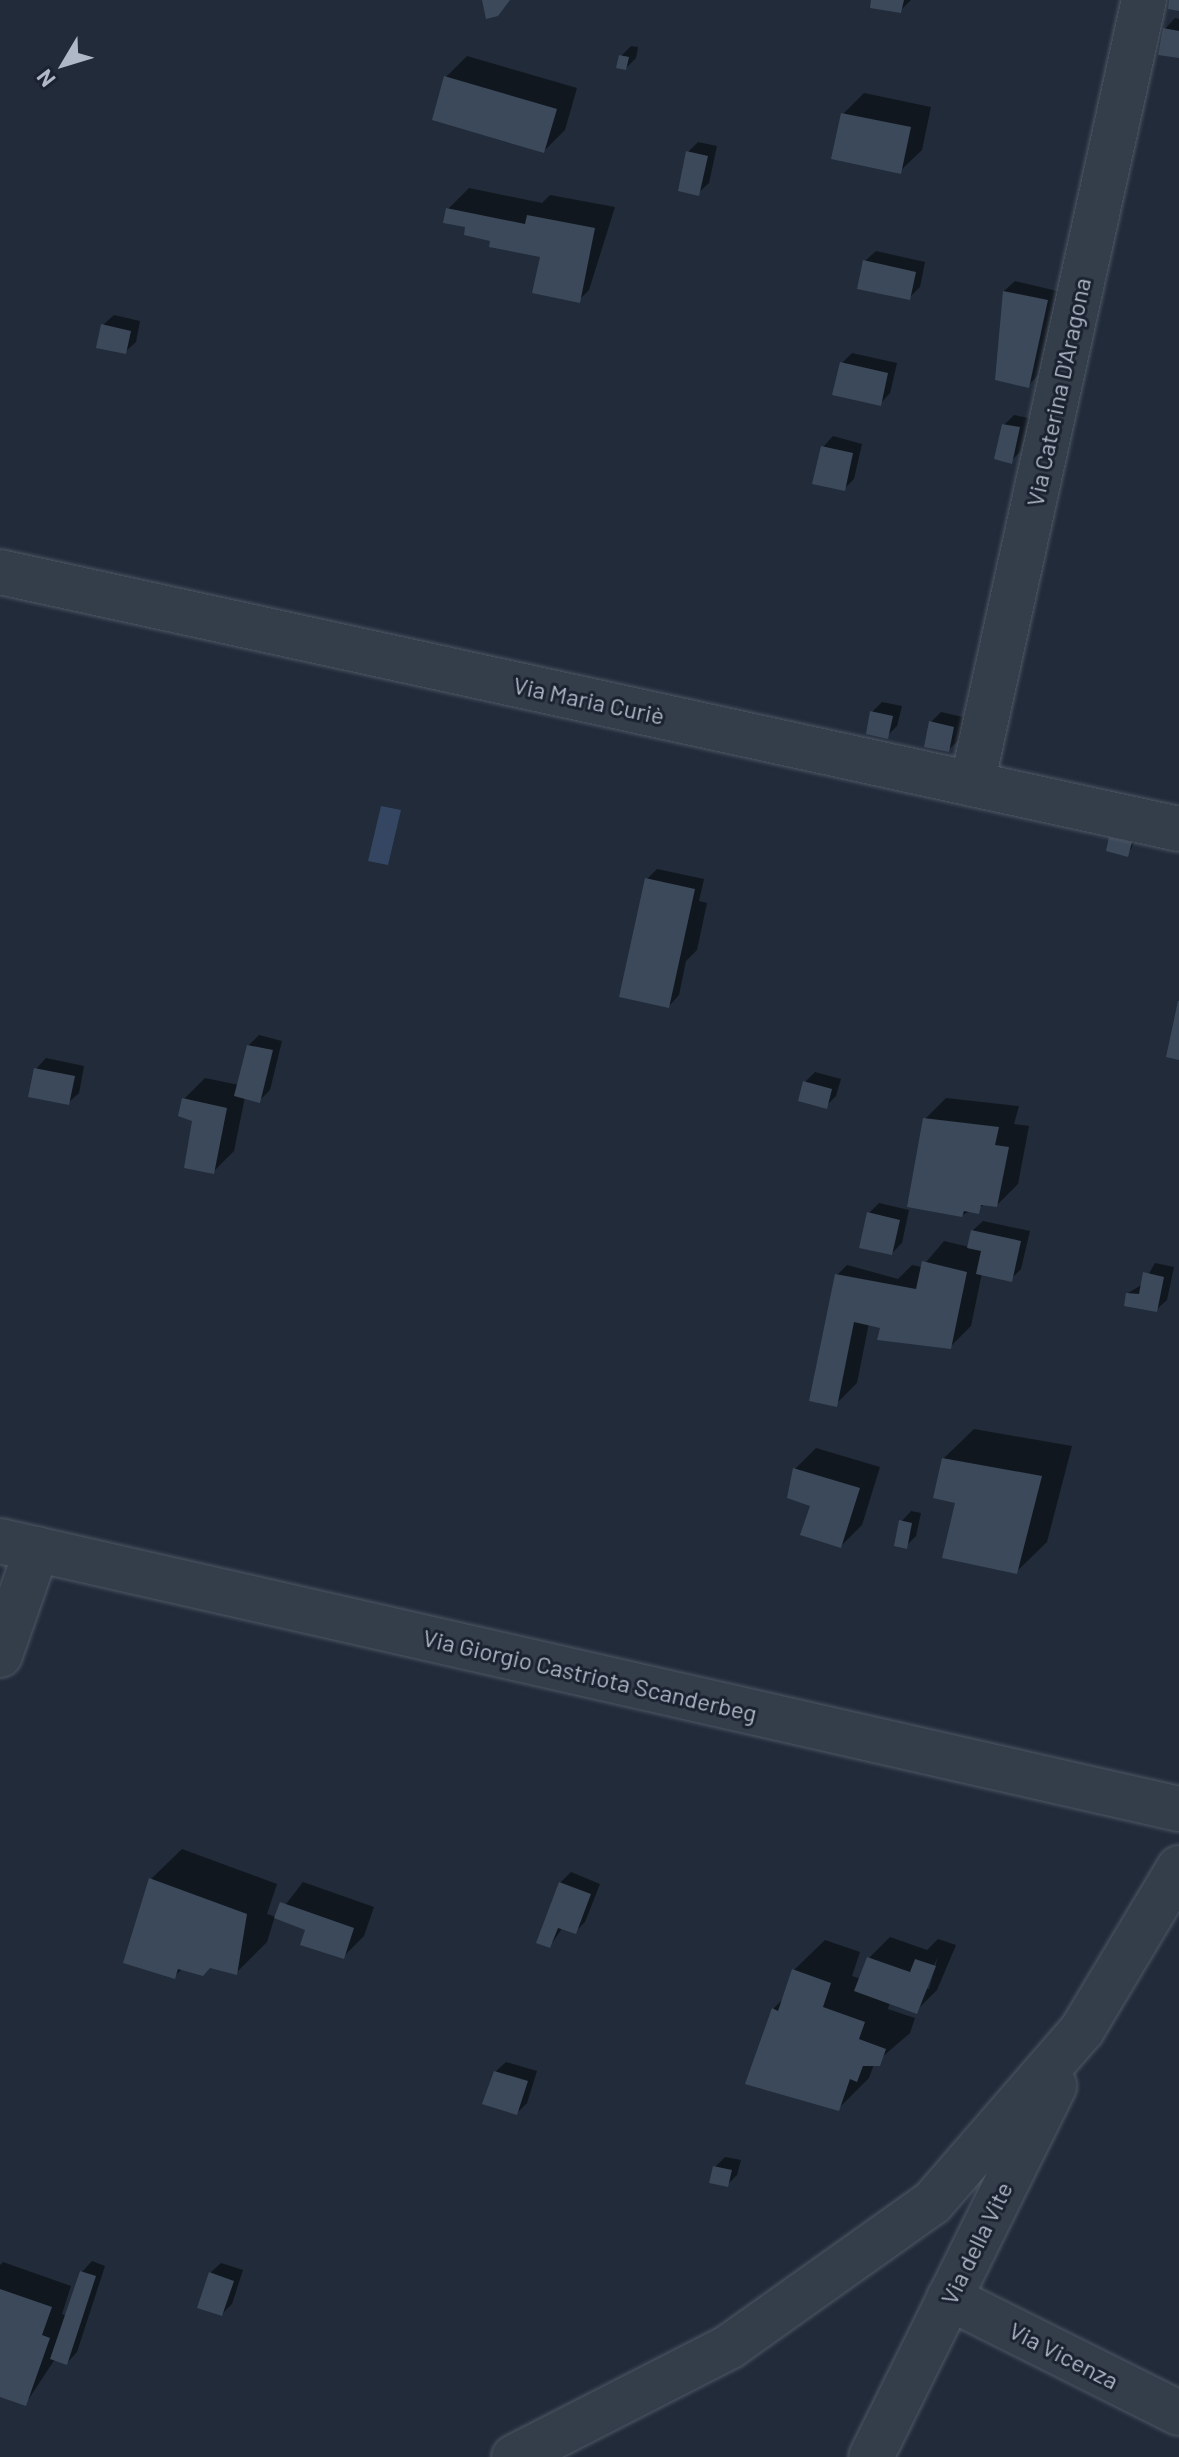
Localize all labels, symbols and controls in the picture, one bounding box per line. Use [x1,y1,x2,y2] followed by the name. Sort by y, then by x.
[24,24,104,104] north arrow
[30,65,60,93] text: N
[1020,275,1096,509] street label: Via Caterina D'Aragona
[511,670,667,730] street label: Via Maria Curiè
[420,1623,760,1727] street label: Via Giorgio Castriota Scanderbeg
[934,2177,1018,2309] street label: Via della Vite
[1005,2315,1123,2395] street label: Via Vicenza

